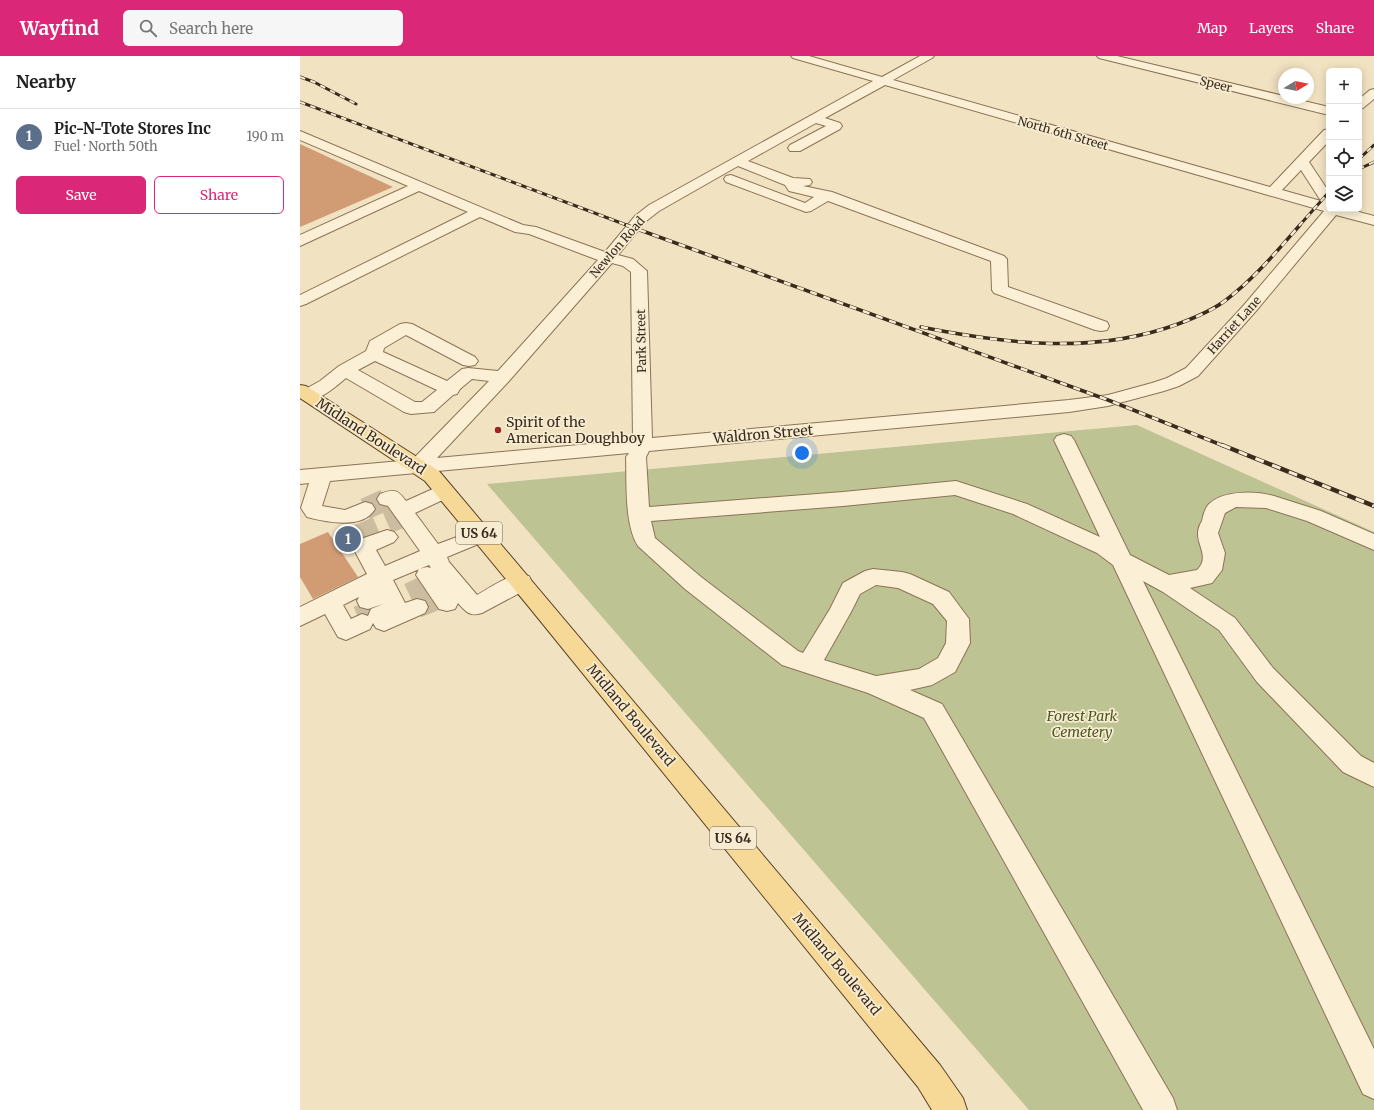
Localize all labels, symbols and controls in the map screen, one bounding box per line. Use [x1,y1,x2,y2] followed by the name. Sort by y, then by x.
[123,10,403,46] search box
[20,16,99,40] text: Wayfind
[137,17,159,39] icon: search
[169,19,253,38] text: Search here
[1197,19,1227,37] text: Map
[1249,19,1294,37] text: Layers
[1316,19,1354,37] text: Share
[1278,68,1314,104] north arrow
[1326,68,1362,212] map controls
[1326,68,1362,104] button: +
[16,71,76,93] text: Nearby
[1198,73,1234,95] street label: Speer
[1326,104,1362,140] button: −
[1016,113,1110,153] street label: North 6th Street
[54,119,211,138] text: Pic-N-Tote Stores Inc
[26,128,32,145] text: 1
[247,128,284,145] text: 190 m
[54,138,158,155] text: Fuel · North 50th
[1326,140,1362,176] button: locate
[16,176,146,214] button: Save
[154,176,284,214] button: Share
[1326,176,1362,212] button: layers
[586,213,648,281] street label: Newlon Road
[1204,293,1264,357] street label: Harriet Lane
[633,309,649,373] street label: Park Street
[313,394,430,479] street label: Midland Boulevard
[505,413,646,447] place label: Spirit of the American Doughboy
[711,421,814,447] street label: Waldron Street
[493,425,503,435] marker: Spirit of the American Doughboy
[792,443,812,463] your location
[456,522,502,544] road number: US 64
[335,524,361,554] pin: 1
[583,660,679,770] street label: Midland Boulevard
[1046,707,1118,741] park label: Forest Park Cemetery
[710,827,756,849] road number: US 64
[789,909,885,1019] street label: Midland Boulevard

